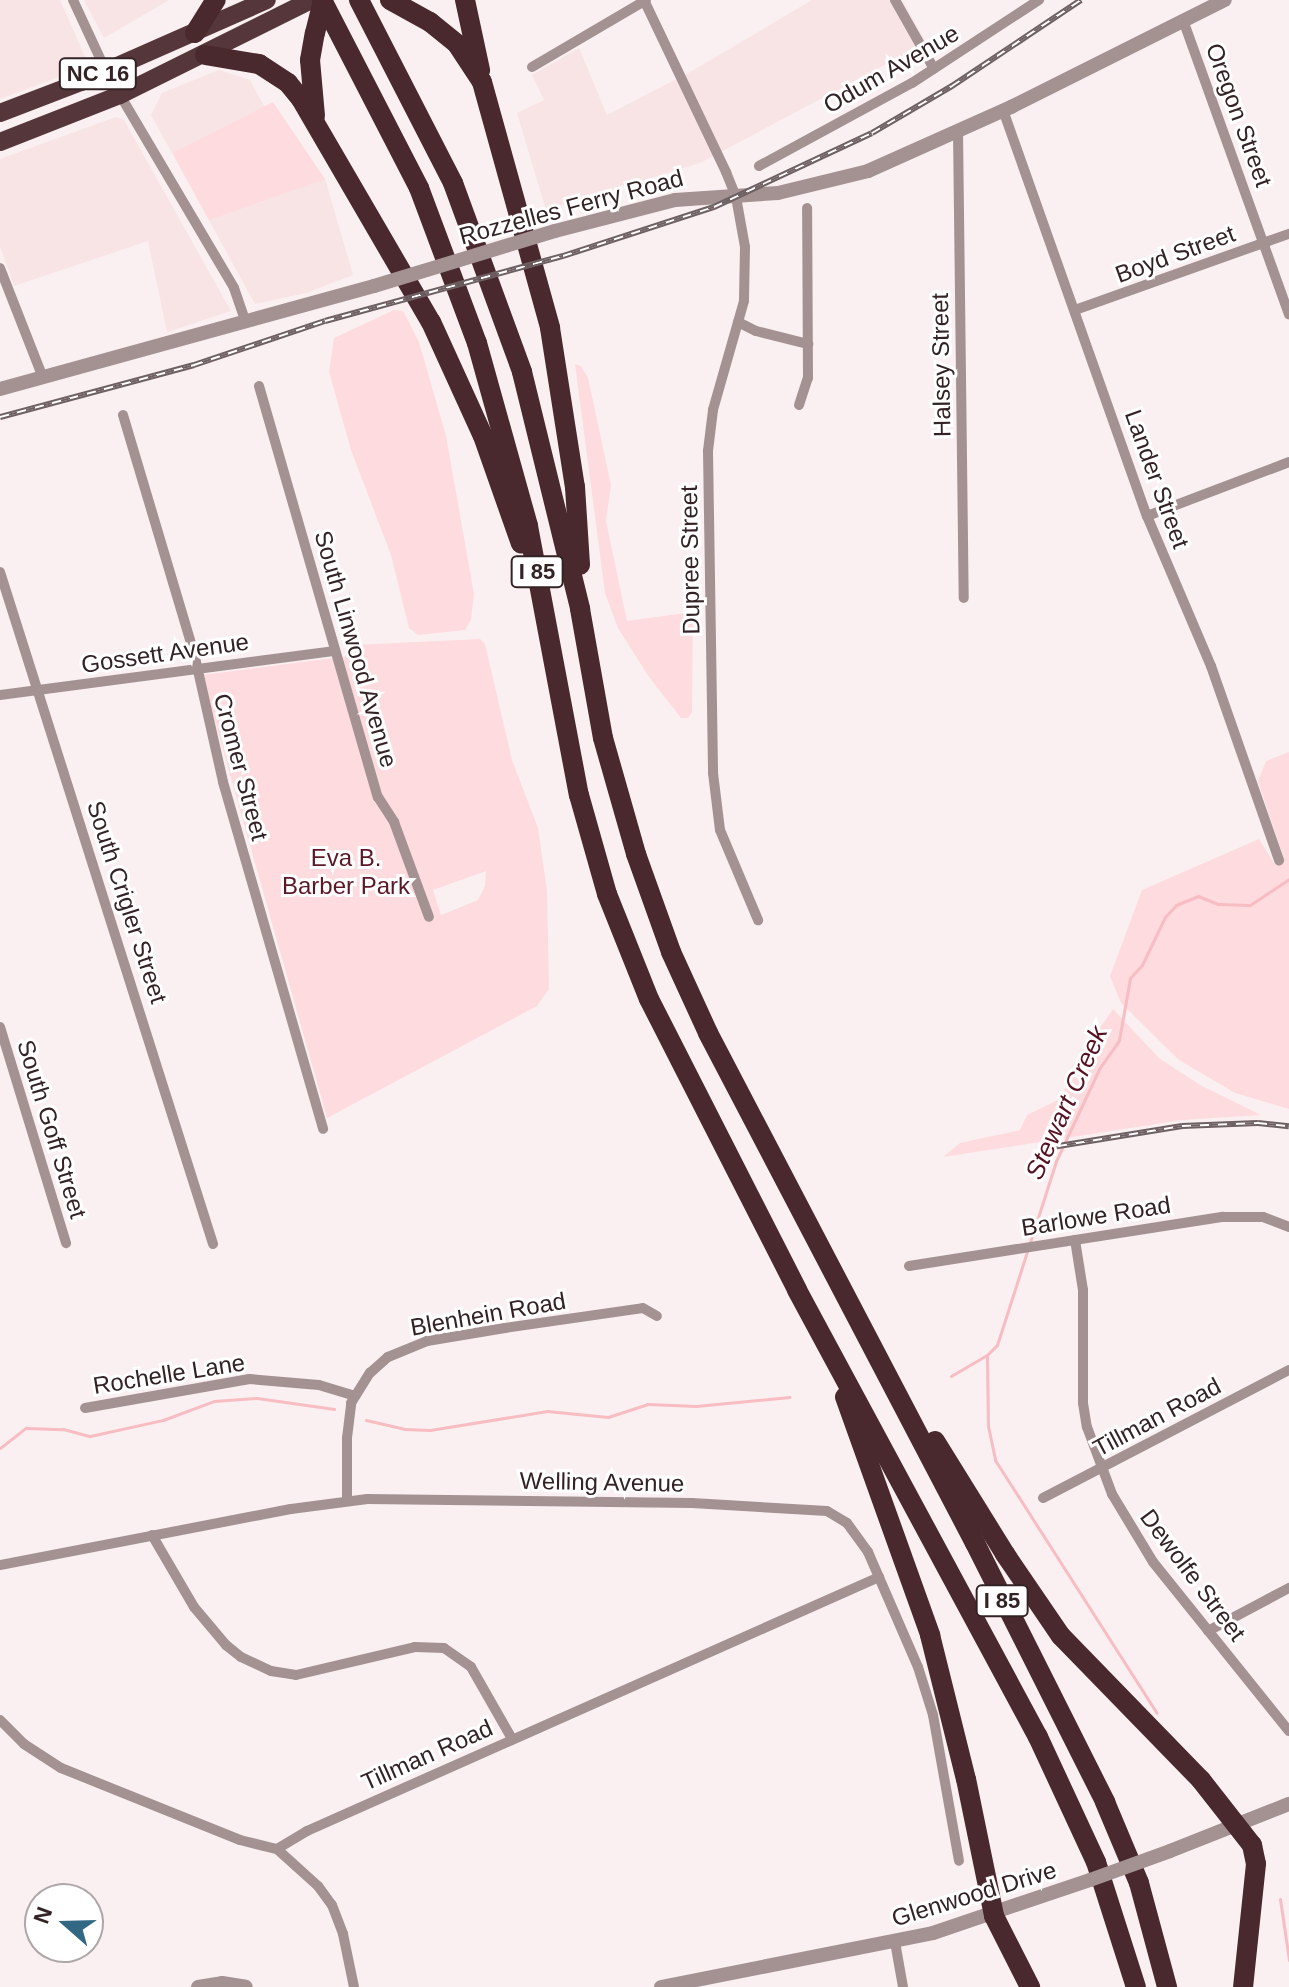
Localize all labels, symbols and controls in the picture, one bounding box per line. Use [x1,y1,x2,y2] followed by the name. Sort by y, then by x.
[818,18,964,120] street label: Odum Avenue
[1200,39,1278,191] street label: Oregon Street
[58,56,138,92] road number: NC 16
[456,163,686,251] street label: Rozzelles Ferry Road
[1111,219,1239,289] street label: Boyd Street
[925,293,957,437] street label: Halsey Street
[1119,406,1195,552] street label: Lander Street
[674,485,706,635] street label: Dupree Street
[308,527,404,771] street label: South Linwood Avenue
[509,554,565,590] road number: I 85
[79,627,251,679] street label: Gossett Avenue
[208,690,274,844] street label: Cromer Street
[81,797,173,1007] street label: South Crigler Street
[282,844,410,900] park label: Eva B. Barber Park
[1019,1021,1115,1185] water label: Stewart Creek
[11,1036,93,1222] street label: South Goff Street
[1019,1190,1173,1242] street label: Barlowe Road
[408,1286,568,1342] street label: Blenhein Road
[91,1348,247,1400] street label: Rochelle Lane
[1088,1371,1226,1463] street label: Tillman Road
[519,1466,685,1498] street label: Welling Avenue
[1134,1503,1252,1647] street label: Dewolfe Street
[974,1583,1030,1619] road number: I 85
[357,1713,497,1797] street label: Tillman Road
[888,1855,1060,1933] street label: Glenwood Drive
[24,1883,104,1963] north arrow
[28,1904,57,1927] text: N

